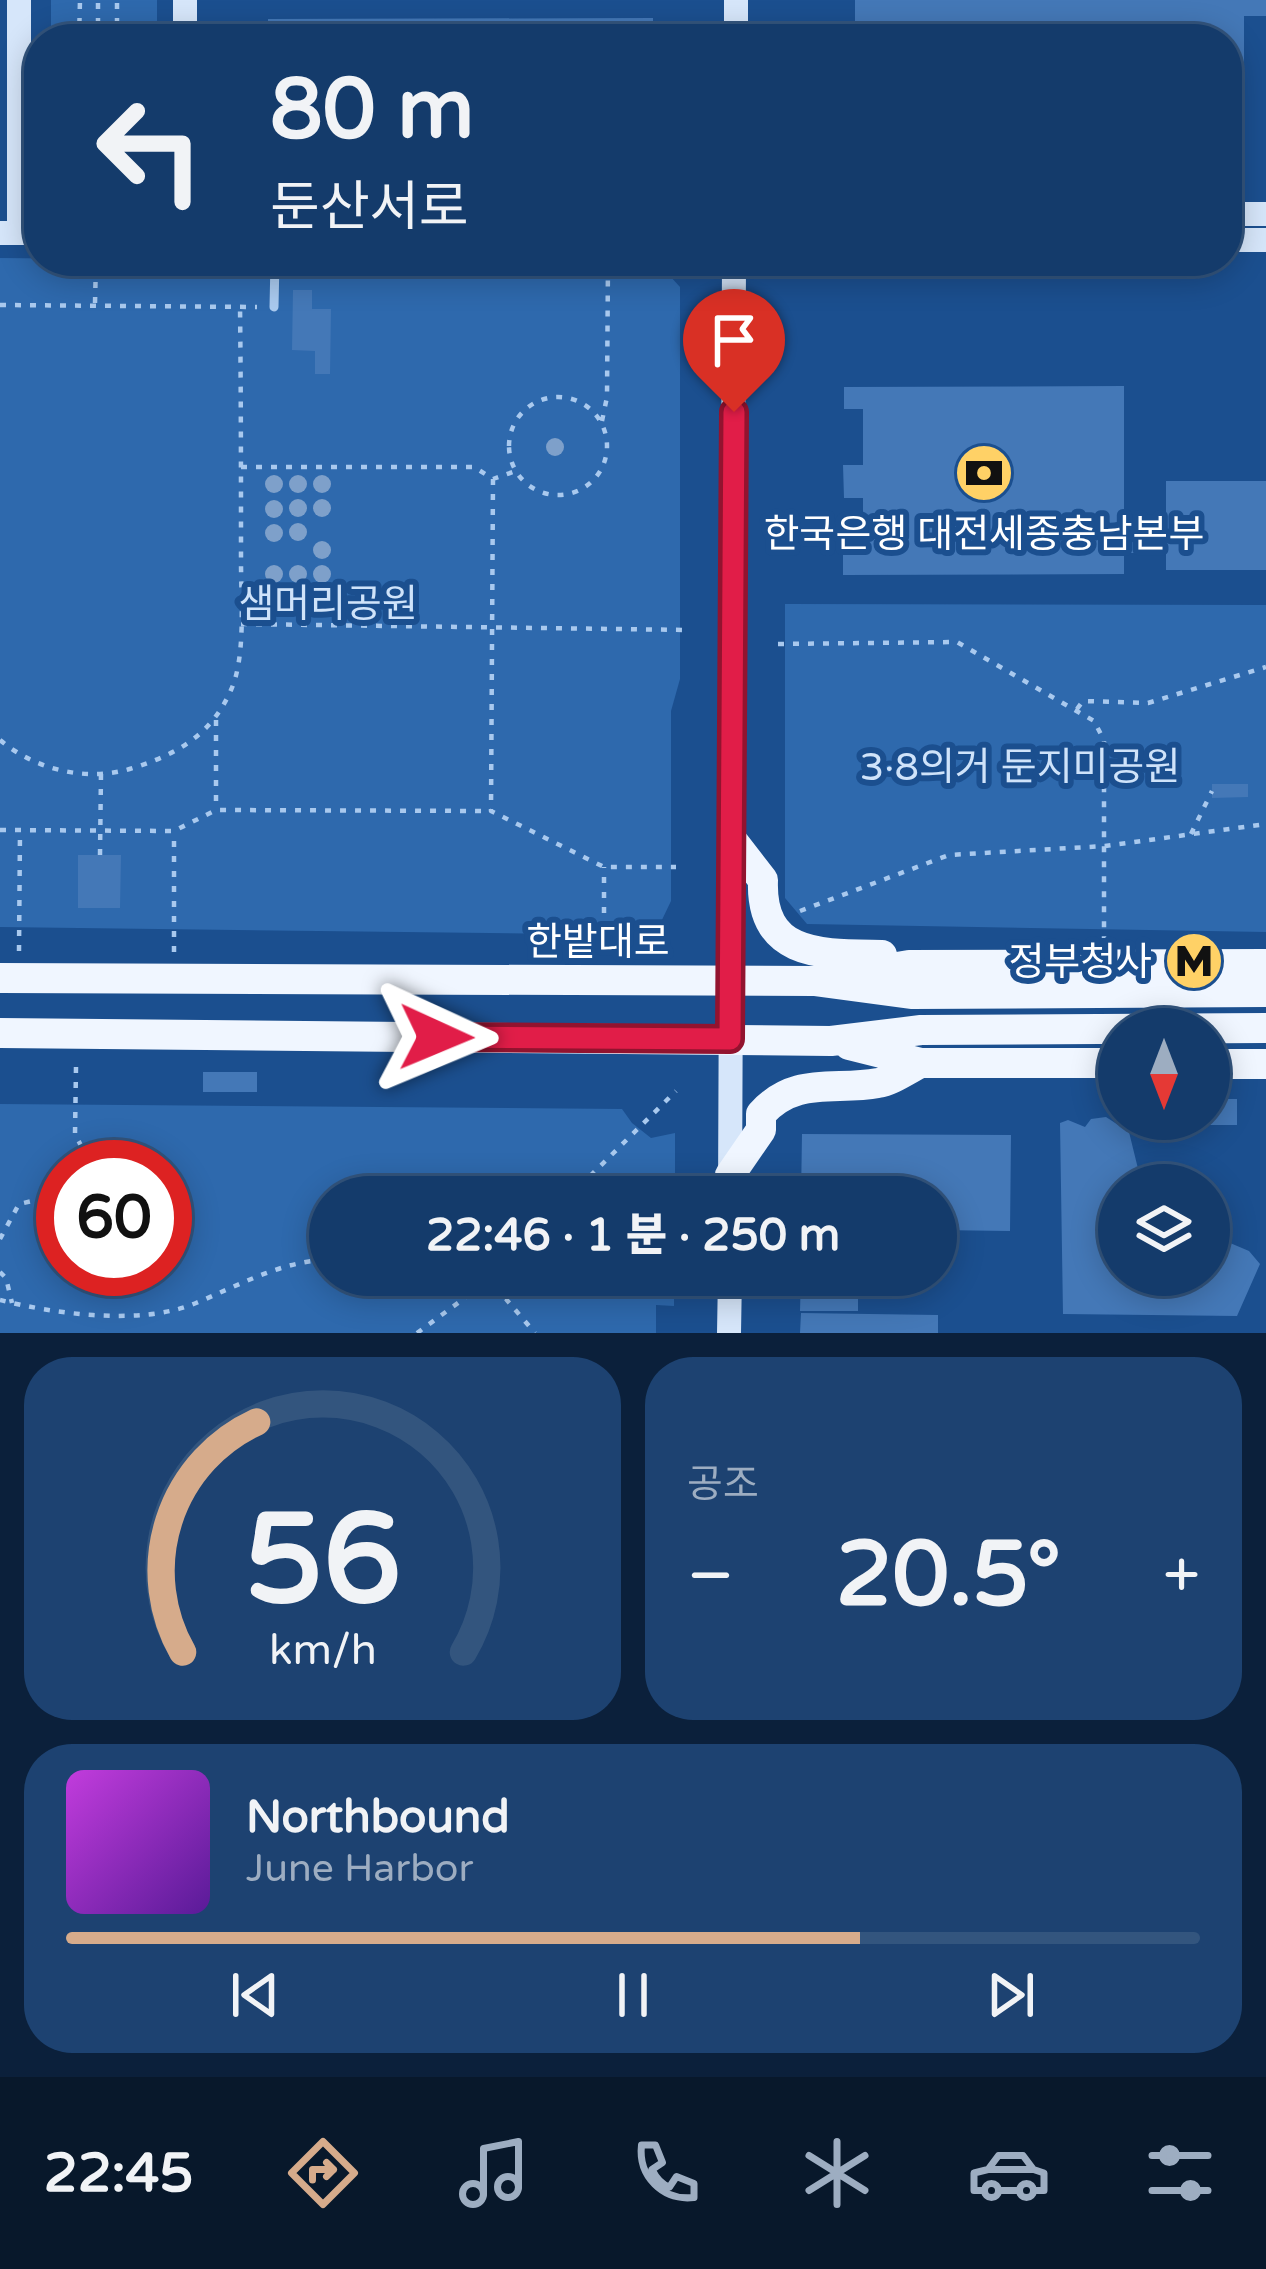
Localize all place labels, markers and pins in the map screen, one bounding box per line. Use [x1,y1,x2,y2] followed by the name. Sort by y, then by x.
[683,289,785,412] pin
[953,442,1015,504] bank icon: 한국은행 대전세종충남본부
[764,511,1204,558] place label: 한국은행 대전세종충남본부
[1163,930,1225,992] metro station icon: 정부청사
[1008,939,1152,986] place label: 정부청사

